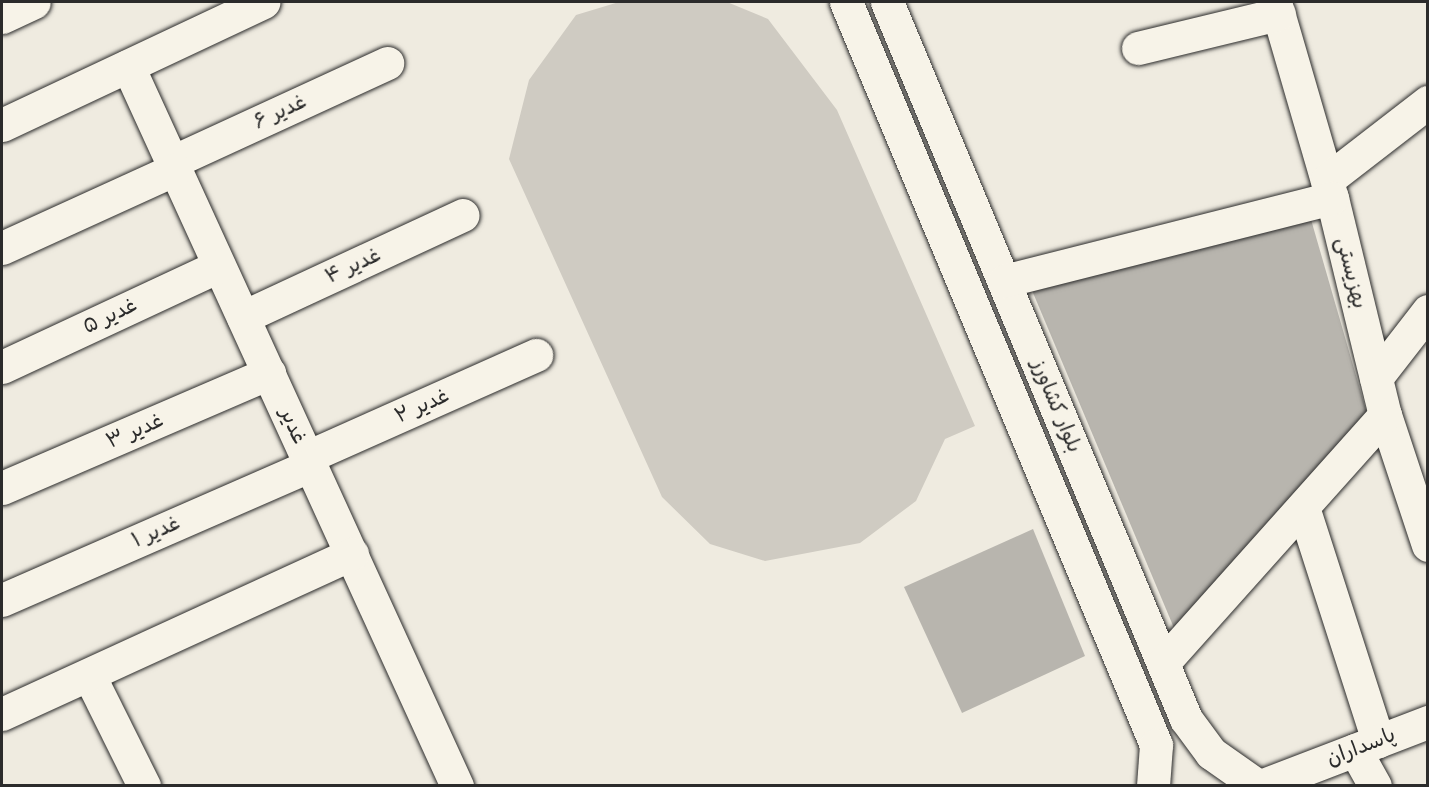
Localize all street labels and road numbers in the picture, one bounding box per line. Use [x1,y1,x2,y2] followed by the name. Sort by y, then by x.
[250,89,310,135] street label: غدیر ۶
[1330,235,1372,311] street label: بهزیستی
[321,242,385,290] street label: غدیر ۴
[79,293,141,339] street label: غدیر ۵
[1025,356,1087,456] street label: بلوار کشاورز
[391,383,453,429] street label: غدیر ۲
[274,404,312,448] street label: غدیر
[103,408,167,454] street label: غدیر ۳
[128,510,184,554] street label: غدیر ۱
[1323,722,1399,772] street label: پاسداران

